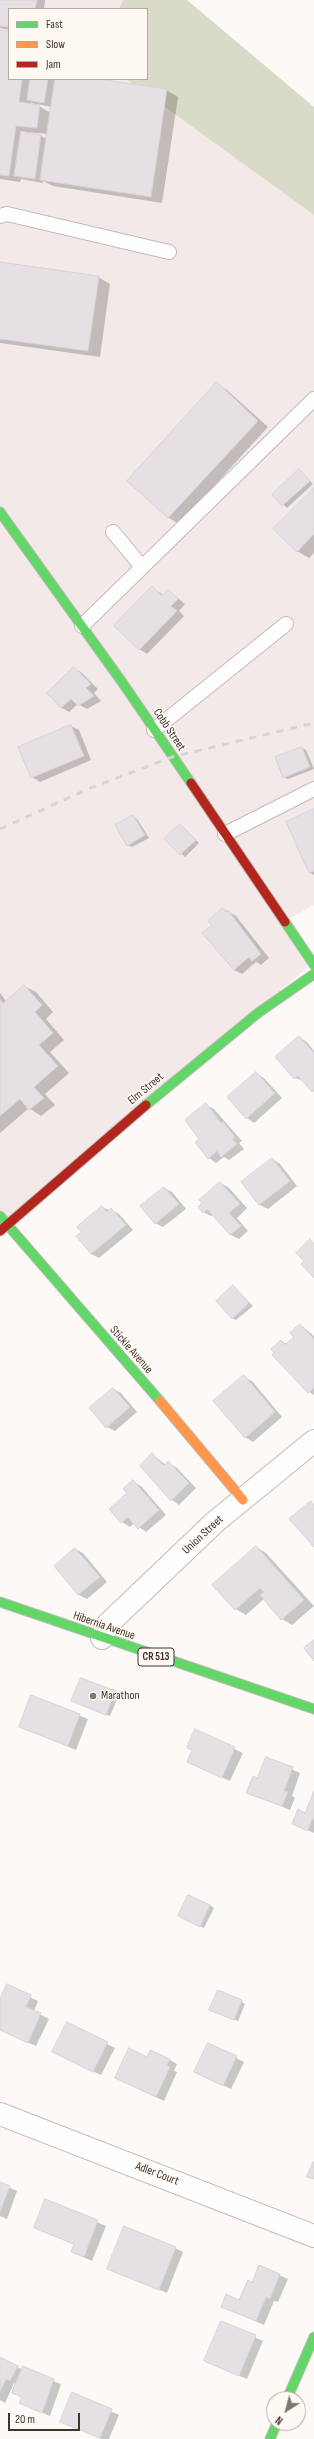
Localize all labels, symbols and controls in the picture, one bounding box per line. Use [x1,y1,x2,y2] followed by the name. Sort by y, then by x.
[8,8,148,80] legend
[46,17,63,32] text: Fast
[46,37,65,52] text: Slow
[46,57,61,72] text: Jam
[150,706,188,754] street label: Cobb Street
[125,1070,167,1108] street label: Elm Street
[106,1323,156,1377] street label: Stickle Avenue
[180,1512,226,1558] street label: Union Street
[71,1609,137,1643] street label: Hibernia Avenue
[138,1648,174,1666] road number: CR 513
[101,1689,140,1703] place label: Marathon
[88,1691,98,1701] marker: Marathon
[133,2159,181,2189] street label: Adler Court
[266,2391,306,2431] north arrow
[10,2405,82,2431] scale bar
[15,2412,35,2427] text: 20 m
[273,2413,285,2427] text: N

